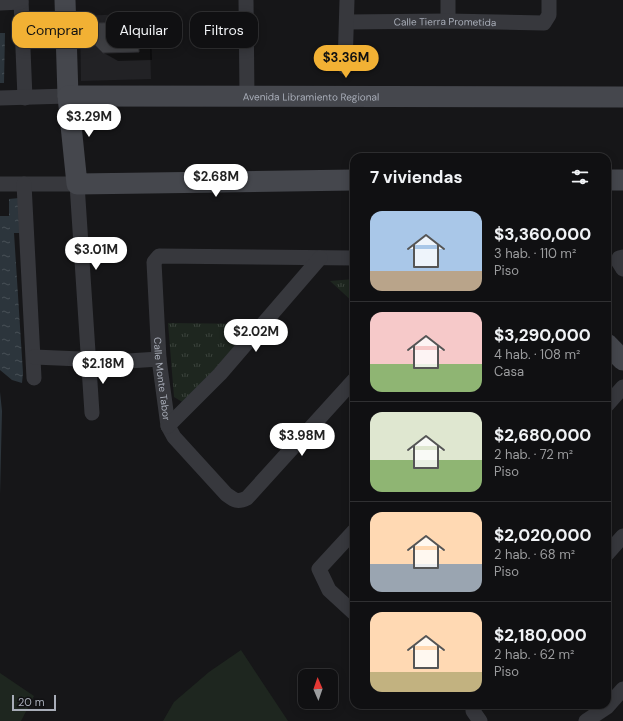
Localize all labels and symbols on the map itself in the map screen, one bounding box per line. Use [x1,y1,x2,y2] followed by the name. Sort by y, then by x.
[394,14,496,29] street label: Calle Tierra Prometida
[313,45,379,79] pin: $3.36M
[243,90,379,103] street label: Avenida Libramiento Regional
[56,104,122,138] pin: $3.29M
[183,164,249,198] pin: $2.68M
[63,237,129,271] pin: $3.01M
[223,319,289,353] pin: $2.02M
[151,337,174,422] street label: Calle Monte Tabor
[70,351,136,385] pin: $2.18M
[269,423,335,457] pin: $3.98M
[298,669,338,709] north arrow
[12,693,56,712] scale bar

